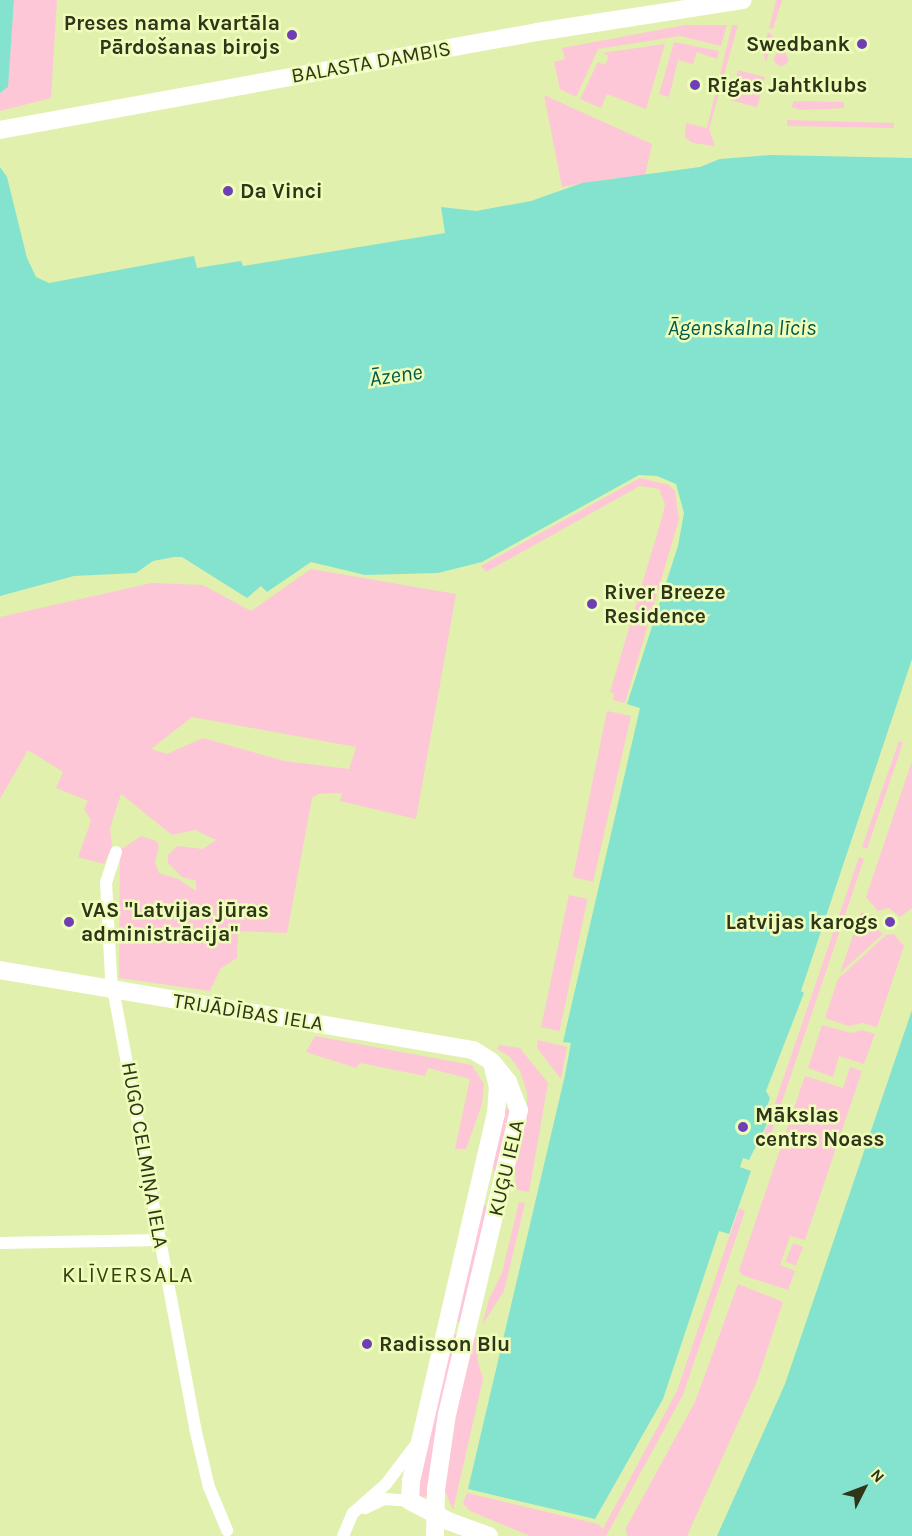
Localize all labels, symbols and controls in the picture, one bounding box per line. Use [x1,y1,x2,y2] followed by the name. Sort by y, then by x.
[64,10,280,60] place label: Preses nama kvartāla Pārdošanas birojs
[285,28,299,42] marker: Preses nama kvartāla Pārdošanas birojs
[746,31,850,57] place label: Swedbank
[289,36,453,88] street label: BALASTA DAMBIS
[855,37,869,51] marker: Swedbank
[707,72,867,98] place label: Rīgas Jahtklubs
[688,78,702,92] marker: Rīgas Jahtklubs
[240,178,323,204] place label: Da Vinci
[221,184,235,198] marker: Da Vinci
[668,316,816,342] water label: Āgenskalna līcis
[368,359,424,393] water label: Āzene
[604,579,726,629] place label: River Breeze Residence
[585,597,599,611] marker: River Breeze Residence
[81,897,269,947] place label: VAS "Latvijas jūras administrācija"
[725,909,878,935] place label: Latvijas karogs
[62,915,76,929] marker: VAS "Latvijas jūras administrācija"
[883,915,897,929] marker: Latvijas karogs
[171,988,325,1036] street label: TRIJĀDĪBAS IELA
[116,1060,174,1250] street label: HUGO CELMIŅA IELA
[755,1102,885,1152] place label: Mākslas centrs Noass
[483,1117,529,1219] street label: KUĢU IELA
[736,1120,750,1134] marker: Mākslas centrs Noass
[62,1263,194,1289] district label: KLĪVERSALA
[379,1331,510,1357] place label: Radisson Blu
[360,1337,374,1351] marker: Radisson Blu
[834,1458,894,1518] north arrow
[867,1465,889,1486] text: N

